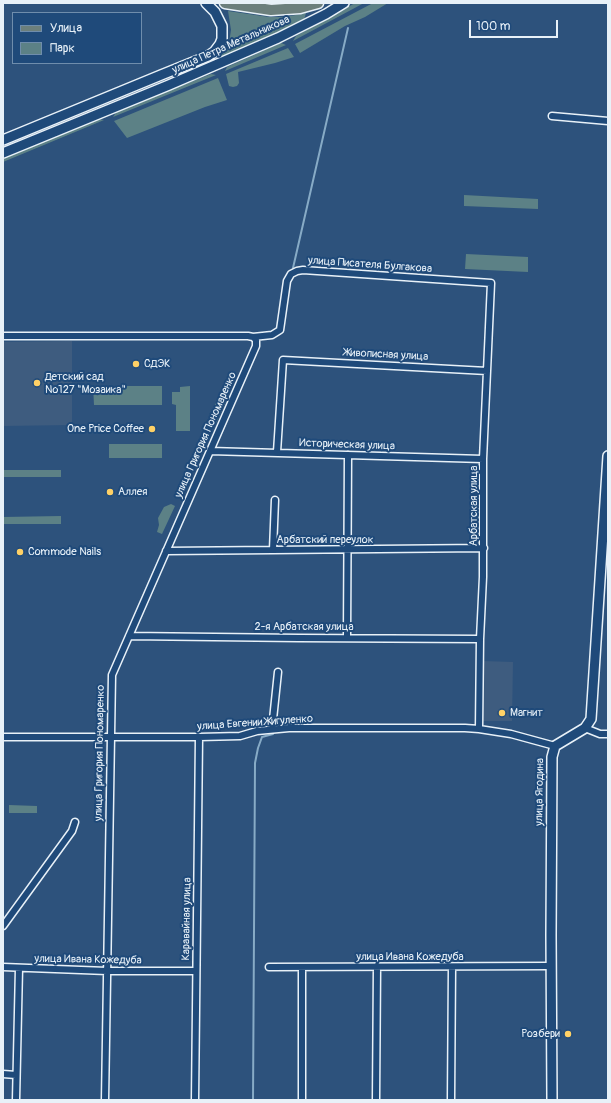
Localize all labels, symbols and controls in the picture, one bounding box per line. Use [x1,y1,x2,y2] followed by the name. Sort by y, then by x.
[12,12,142,64] legend
[471,12,560,38] scale bar
[170,13,292,77] street label: улица Петра Метальникова
[476,19,510,34] text: 100 m
[50,21,82,36] text: Улица
[50,41,75,56] text: Парк
[308,254,432,276] street label: улица Писателя Булгакова
[343,346,429,364] street label: Живописная улица
[144,357,170,371] place label: СДЭК
[131,359,141,369] marker: СДЭК
[45,370,126,396] place label: Детский сад №127 "Мозаика"
[172,370,240,500] street label: улица Григория Пономаренко
[32,378,42,388] marker: Детский сад №127 "Мозаика"
[67,422,144,436] place label: One Price Coffee
[147,424,157,434] marker: One Price Coffee
[299,437,395,453] street label: Историческая улица
[467,466,481,546] street label: Арбатская улица
[118,485,147,499] place label: Аллея
[105,487,115,497] marker: Аллея
[277,533,373,547] street label: Арбатский переулок
[28,545,101,559] place label: Commode Nails
[15,547,25,557] marker: Commode Nails
[255,620,353,634] street label: 2-я Арбатская улица
[92,685,108,821] street label: улица Григория Пономаренко
[510,706,543,720] place label: Магнит
[497,708,507,718] marker: Магнит
[197,712,313,734] street label: улица Евгении Жигуленко
[533,758,547,826] street label: улица Ягодина
[180,877,194,961] street label: Каравайная улица
[356,950,464,964] street label: улица Ивана Кожедуба
[34,952,142,968] street label: улица Ивана Кожедуба
[522,1027,560,1041] place label: Розбери
[563,1029,573,1039] marker: Розбери

